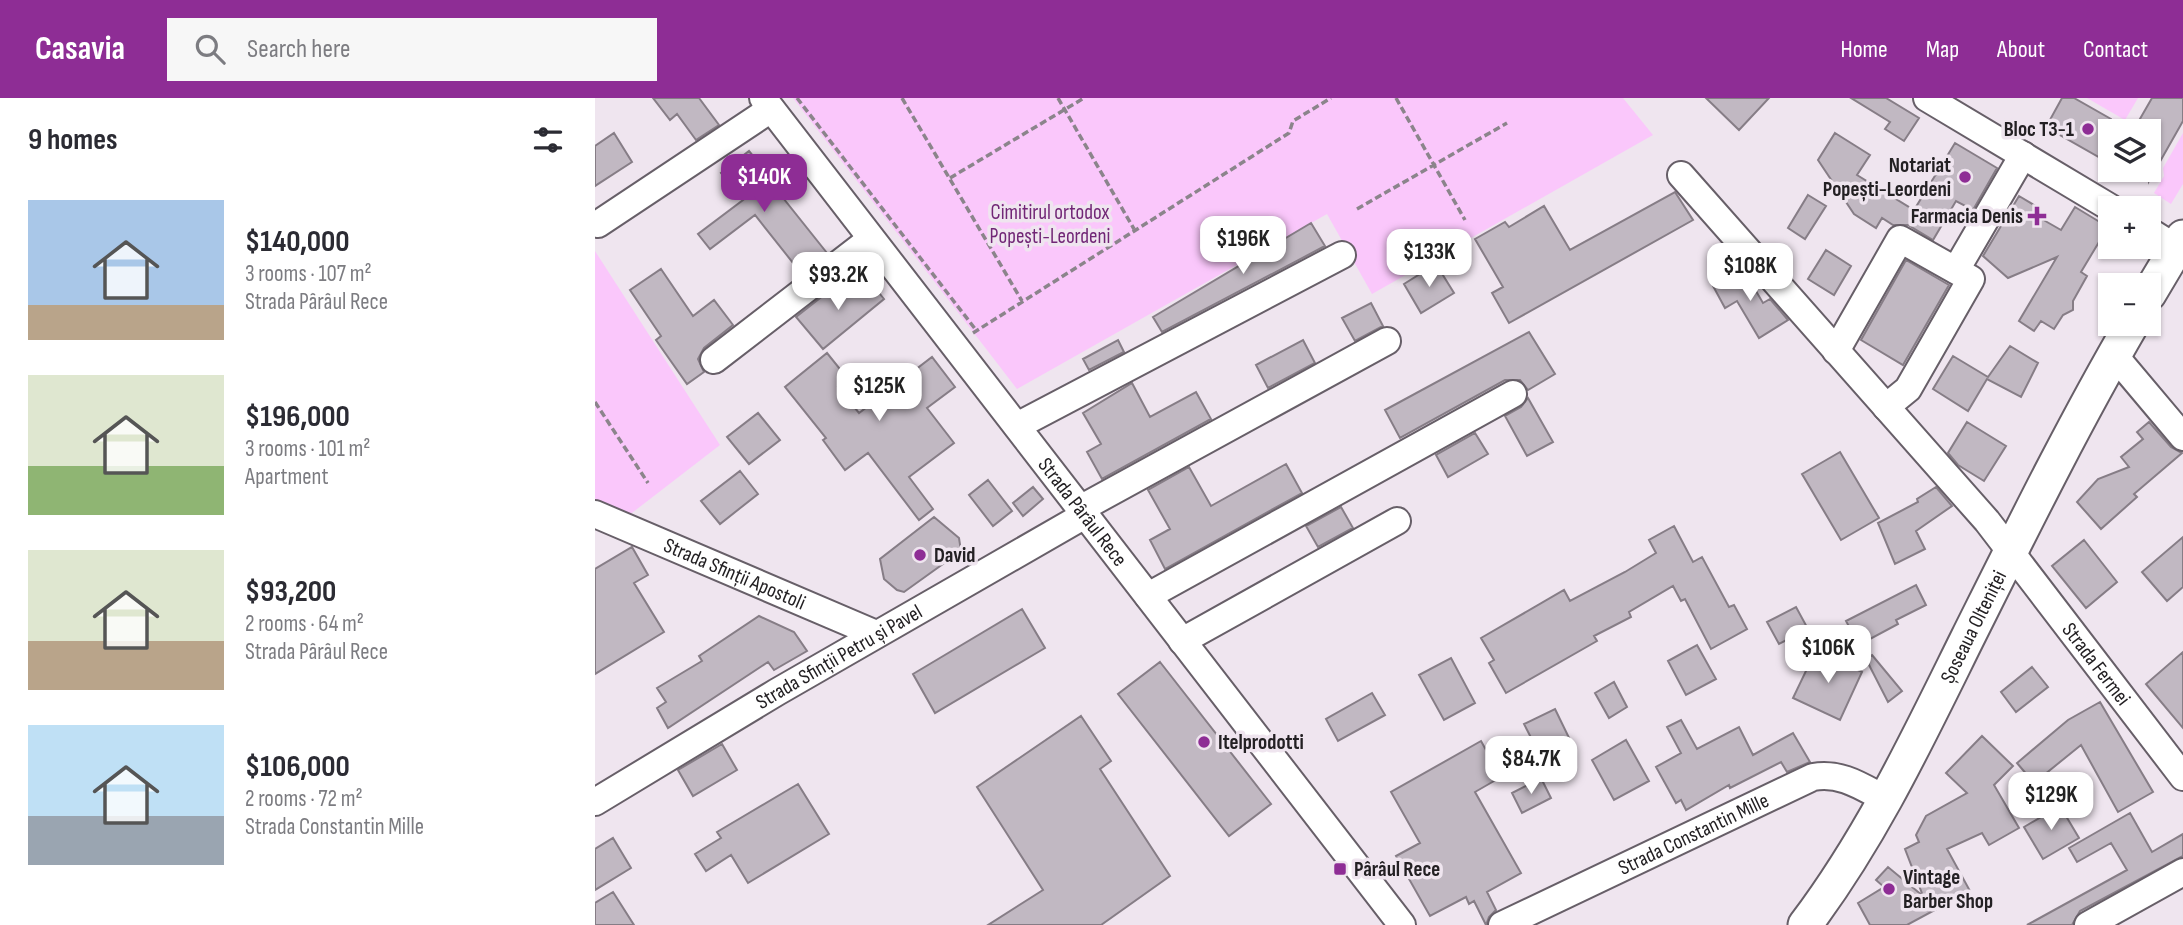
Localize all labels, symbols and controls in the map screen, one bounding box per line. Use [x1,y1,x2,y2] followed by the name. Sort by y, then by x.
[167,18,657,81] search box
[35,29,125,69] text: Casavia
[191,30,229,68] icon: search
[247,34,350,65] text: Search here
[1840,35,1888,64] text: Home
[1926,35,1959,64] text: Map
[1997,35,2045,64] text: About
[2083,35,2148,64] text: Contact
[2004,117,2074,142] place label: Bloc T3-1
[2098,119,2161,336] map controls
[2098,119,2161,182] button: layers
[529,121,567,159] icon: filters
[2080,121,2096,137] marker: Bloc T3-1
[28,122,118,158] text: 9 homes
[1823,153,1951,202] place label: Notariat Popești-Leordeni
[715,155,813,214] pin: $140K
[737,163,791,191] text: $140K
[1957,169,1973,185] marker: Notariat Popești-Leordeni
[2098,196,2161,259] button: +
[990,200,1110,249] park label: Cimitirul ortodox Popești-Leordeni
[1911,204,2023,229] place label: Farmacia Denis
[2029,208,2045,224] marker: Farmacia Denis
[1194,216,1292,276] pin: $196K
[245,224,350,260] text: $140,000
[1216,225,1270,253] text: $196K
[84,228,168,312] icon: home
[1380,230,1478,289] pin: $133K
[1403,238,1455,266] text: $133K
[1701,244,1799,303] pin: $108K
[781,252,895,312] pin: $93.2K
[1723,252,1777,280] text: $108K
[245,260,372,288] text: 3 rooms · 107 m²
[808,261,868,289] text: $93.2K
[2098,273,2161,336] button: −
[245,288,388,316] text: Strada Pârâul Rece
[830,364,928,423] pin: $125K
[853,372,905,400] text: $125K
[245,399,350,435] text: $196,000
[84,403,168,487] icon: home
[245,435,370,463] text: 3 rooms · 101 m²
[1033,453,1132,571] street label: Strada Pârâul Rece
[245,463,329,491] text: Apartment
[660,533,809,615] street label: Strada Sfinții Apostoli
[934,543,975,568] place label: David
[912,547,928,563] marker: David
[1935,566,2012,687] street label: Șoseaua Olteniței
[245,574,336,610] text: $93,200
[84,578,168,662] icon: home
[751,599,927,715] street label: Strada Sfinții Petru și Pavel
[245,610,364,638] text: 2 rooms · 64 m²
[2057,618,2136,711] street label: Strada Fermei
[1779,626,1877,685] pin: $106K
[1801,634,1855,662] text: $106K
[245,638,388,666] text: Strada Pârâul Rece
[1218,730,1304,755] place label: Itelprodotti
[1196,734,1212,750] marker: Itelprodotti
[1474,736,1588,796] pin: $84.7K
[1501,745,1561,773] text: $84.7K
[245,749,350,785] text: $106,000
[84,753,168,837] icon: home
[2002,772,2100,832] pin: $129K
[2024,781,2078,809] text: $129K
[245,785,363,813] text: 2 rooms · 72 m²
[1614,788,1773,881] street label: Strada Constantin Mille
[245,813,424,841] text: Strada Constantin Mille
[1354,857,1440,882] place label: Pârâul Rece
[1332,861,1348,877] marker: Pârâul Rece
[1903,865,1993,914] place label: Vintage Barber Shop
[1881,881,1897,897] marker: Vintage Barber Shop

